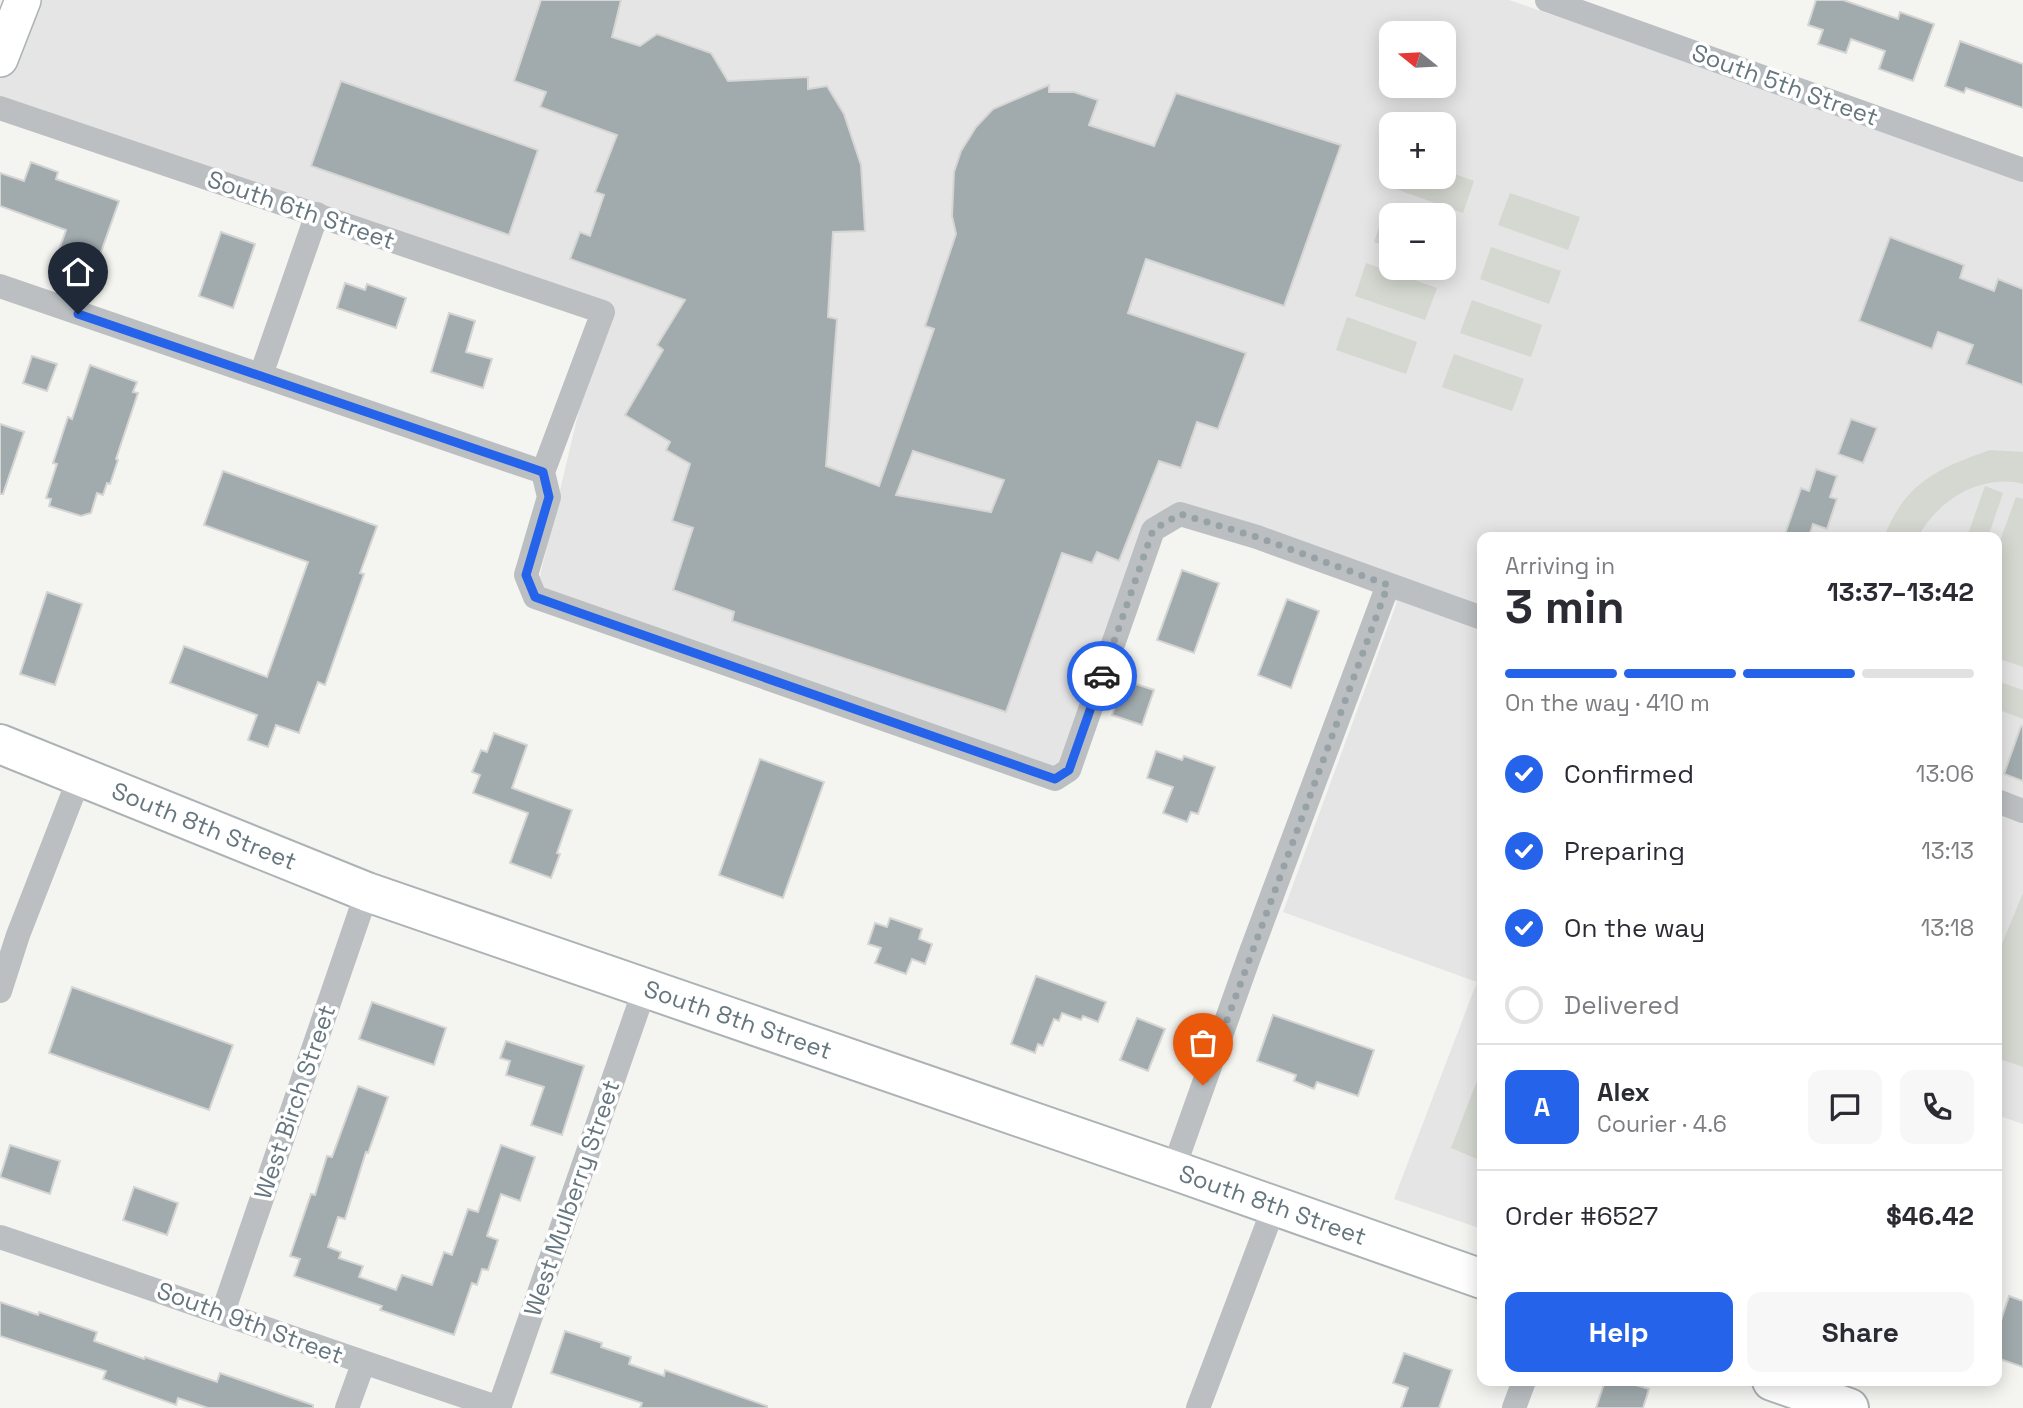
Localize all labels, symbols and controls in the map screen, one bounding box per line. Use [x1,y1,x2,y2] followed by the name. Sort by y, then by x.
[1379,21,1456,98] north arrow
[1379,21,1456,280] map controls
[1688,36,1882,133] street label: South 5th Street
[1379,112,1456,189] button: +
[203,163,399,256] street label: South 6th Street
[1379,203,1456,280] button: −
[48,242,108,314] pin
[59,253,97,291] icon: home
[1505,551,1615,581] text: Arriving in
[1827,575,1974,609] text: 13:37–13:42
[1505,578,1625,636] text: 3 min
[1067,641,1137,711] courier
[1083,657,1121,695] icon: car
[1505,688,1710,718] text: On the way · 410 m
[1505,755,1543,793] icon: check
[1564,757,1694,791] text: Confirmed
[1916,759,1974,789] text: 13:06
[107,775,301,877] street label: South 8th Street
[1505,832,1543,870] icon: check
[1564,834,1685,868] text: Preparing
[1921,836,1974,866] text: 13:13
[1505,909,1543,947] icon: check
[1564,911,1705,945] text: On the way
[1921,913,1974,943] text: 13:18
[640,973,836,1066] street label: South 8th Street
[1564,988,1680,1022] text: Delivered
[247,1001,342,1203] street label: West Birch Street
[1173,1013,1233,1085] pin
[1184,1024,1222,1062] icon: bag
[1808,1070,1882,1144] button: chat
[1900,1070,1974,1144] button: phone
[1597,1075,1650,1109] text: Alex
[517,1076,627,1320] street label: West Mulberry Street
[1534,1090,1550,1124] text: A
[1597,1109,1727,1139] text: Courier · 4.6
[1175,1157,1371,1252] street label: South 8th Street
[1505,1199,1658,1233] text: Order #6527
[1886,1199,1974,1233] text: $46.42
[153,1274,348,1371] street label: South 9th Street
[1505,1292,1733,1372] button: Help
[1747,1292,1974,1372] button: Share

